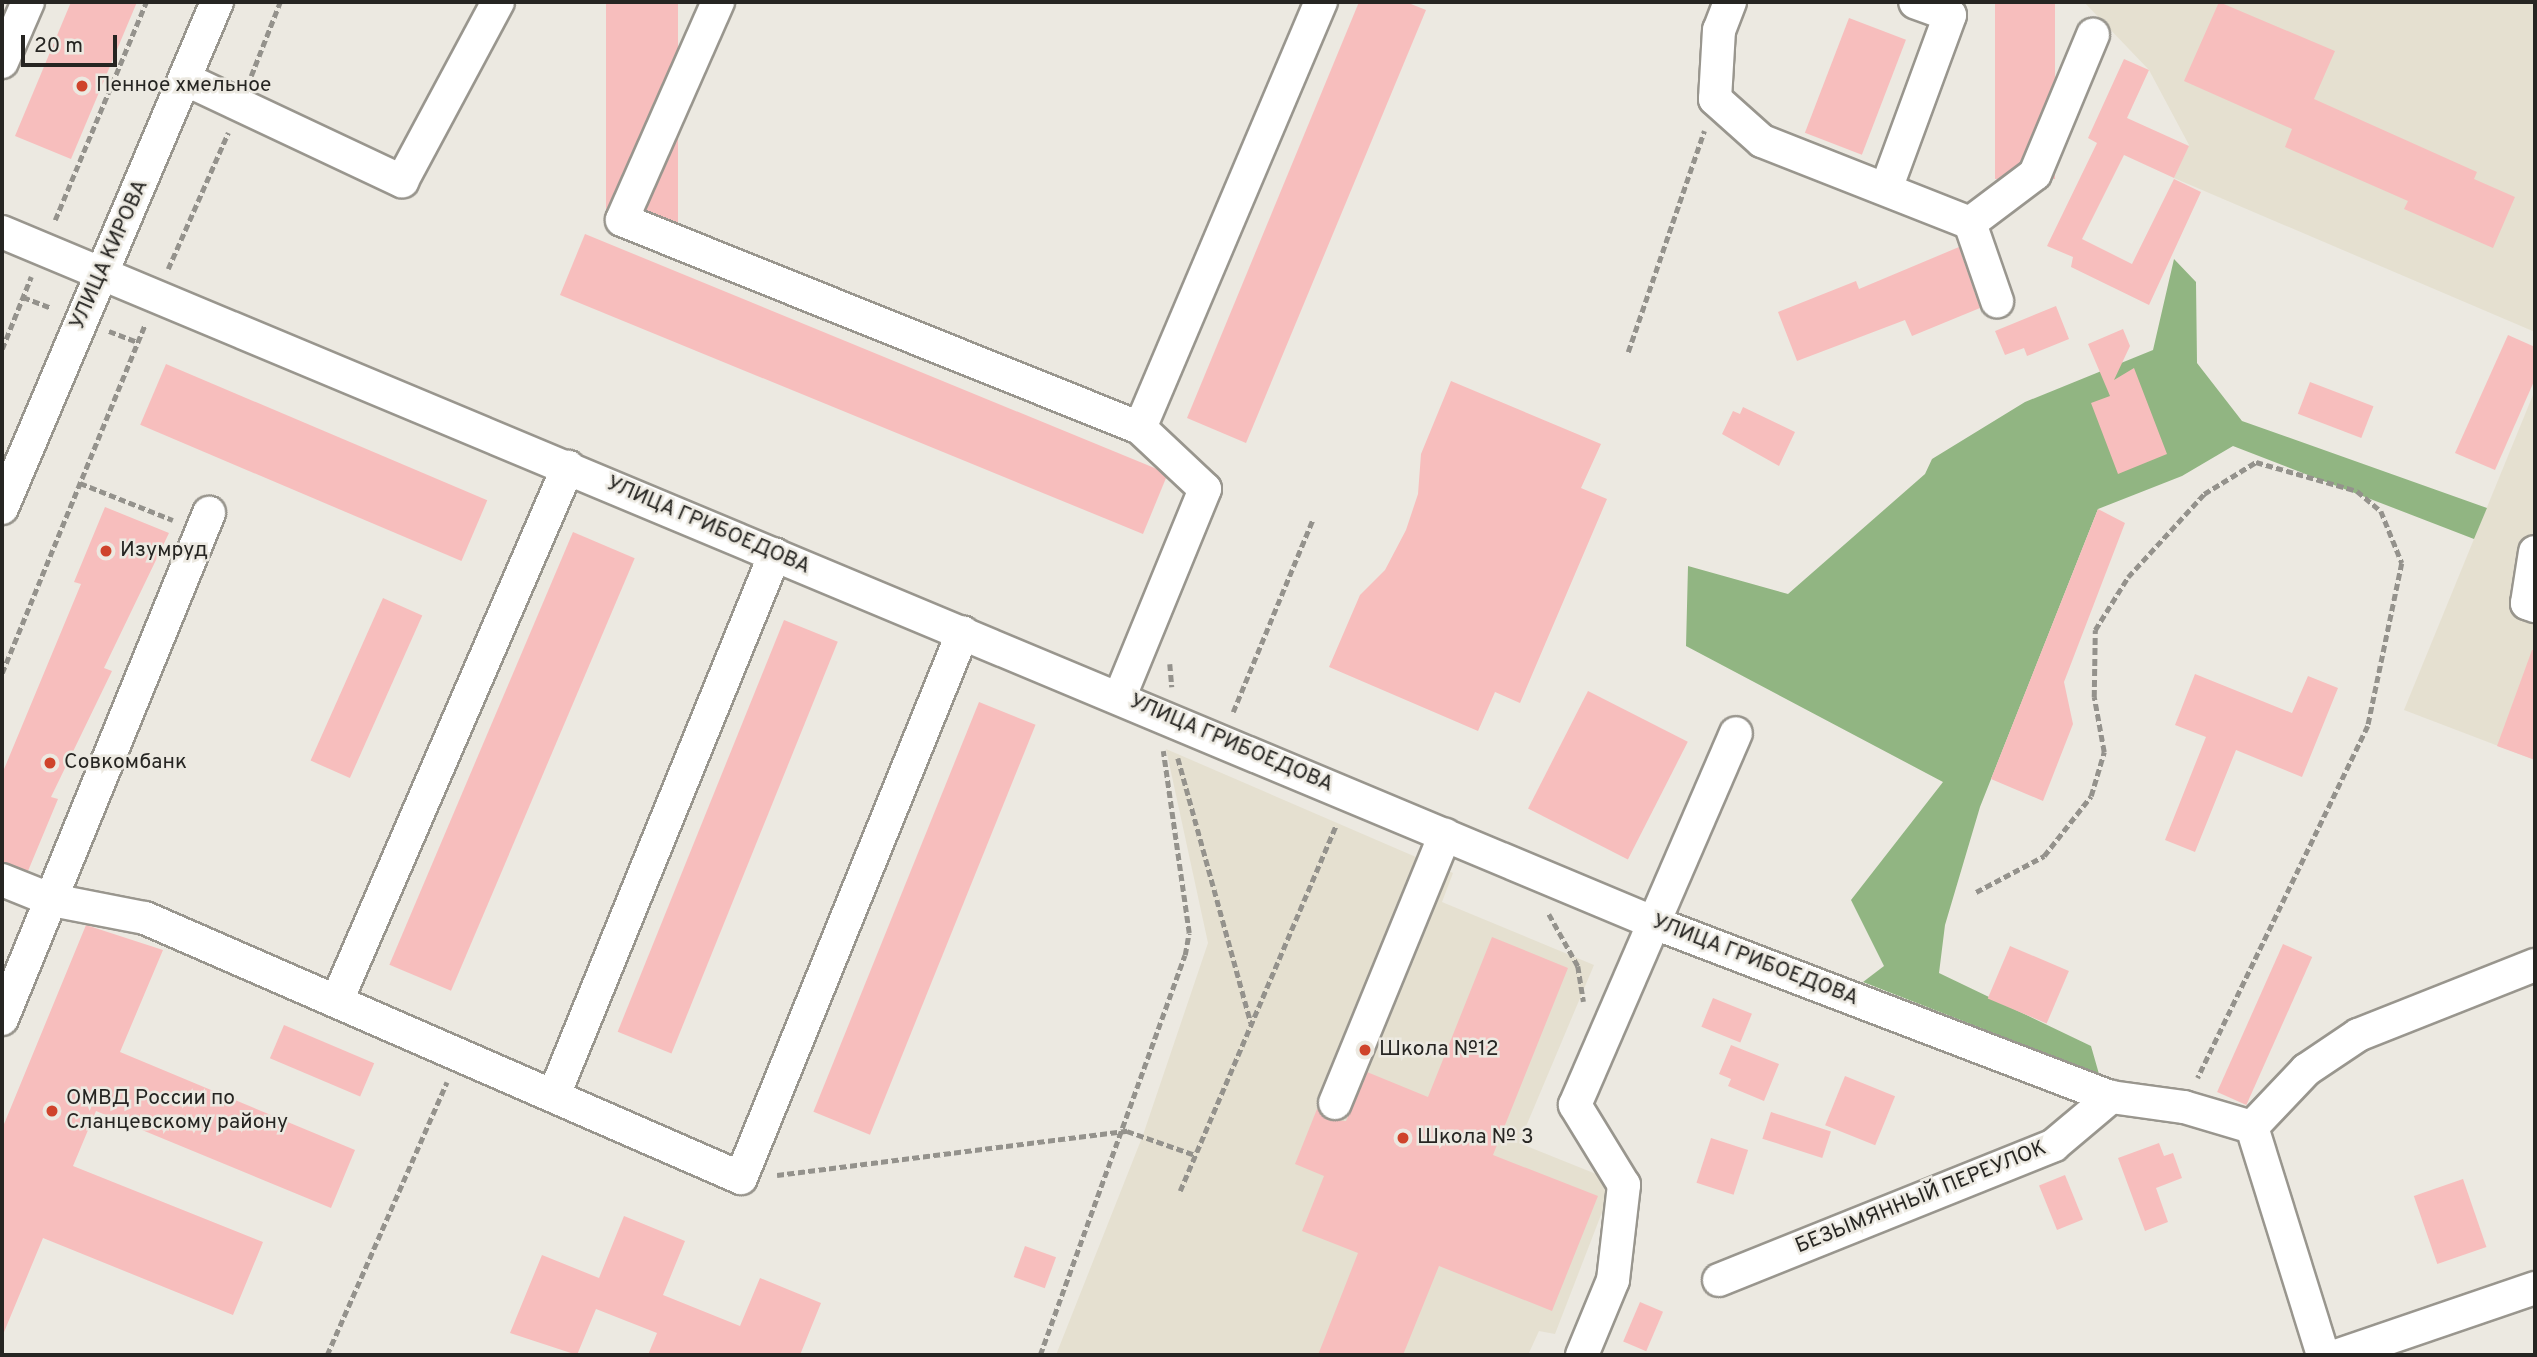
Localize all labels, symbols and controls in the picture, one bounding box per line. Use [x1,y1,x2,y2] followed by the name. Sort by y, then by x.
[24,21,121,65] scale bar
[34,33,83,60] text: 20 m
[96,73,271,99] place label: Пенное хмельное
[74,78,90,94] marker: Пенное хмельное
[66,176,154,334] street label: УЛИЦА КИРОВА
[602,472,814,580] street label: УЛИЦА ГРИБОЕДОВА
[120,538,208,564] place label: Изумруд
[98,543,114,559] marker: Изумруд
[1125,690,1337,798] street label: УЛИЦА ГРИБОЕДОВА
[64,750,187,776] place label: Совкомбанк
[42,755,58,771] marker: Совкомбанк
[1648,910,1862,1012] street label: УЛИЦА ГРИБОЕДОВА
[1379,1037,1499,1063] place label: Школа №12
[1357,1042,1373,1058] marker: Школа №12
[66,1086,288,1136] place label: ОМВД России по Сланцевскому району
[44,1103,60,1119] marker: ОМВД России по Сланцевскому району
[1417,1125,1534,1151] place label: Школа № 3
[1395,1130,1411,1146] marker: Школа № 3
[1792,1136,2050,1260] street label: БЕЗЫМЯННЫЙ ПЕРЕУЛОК

